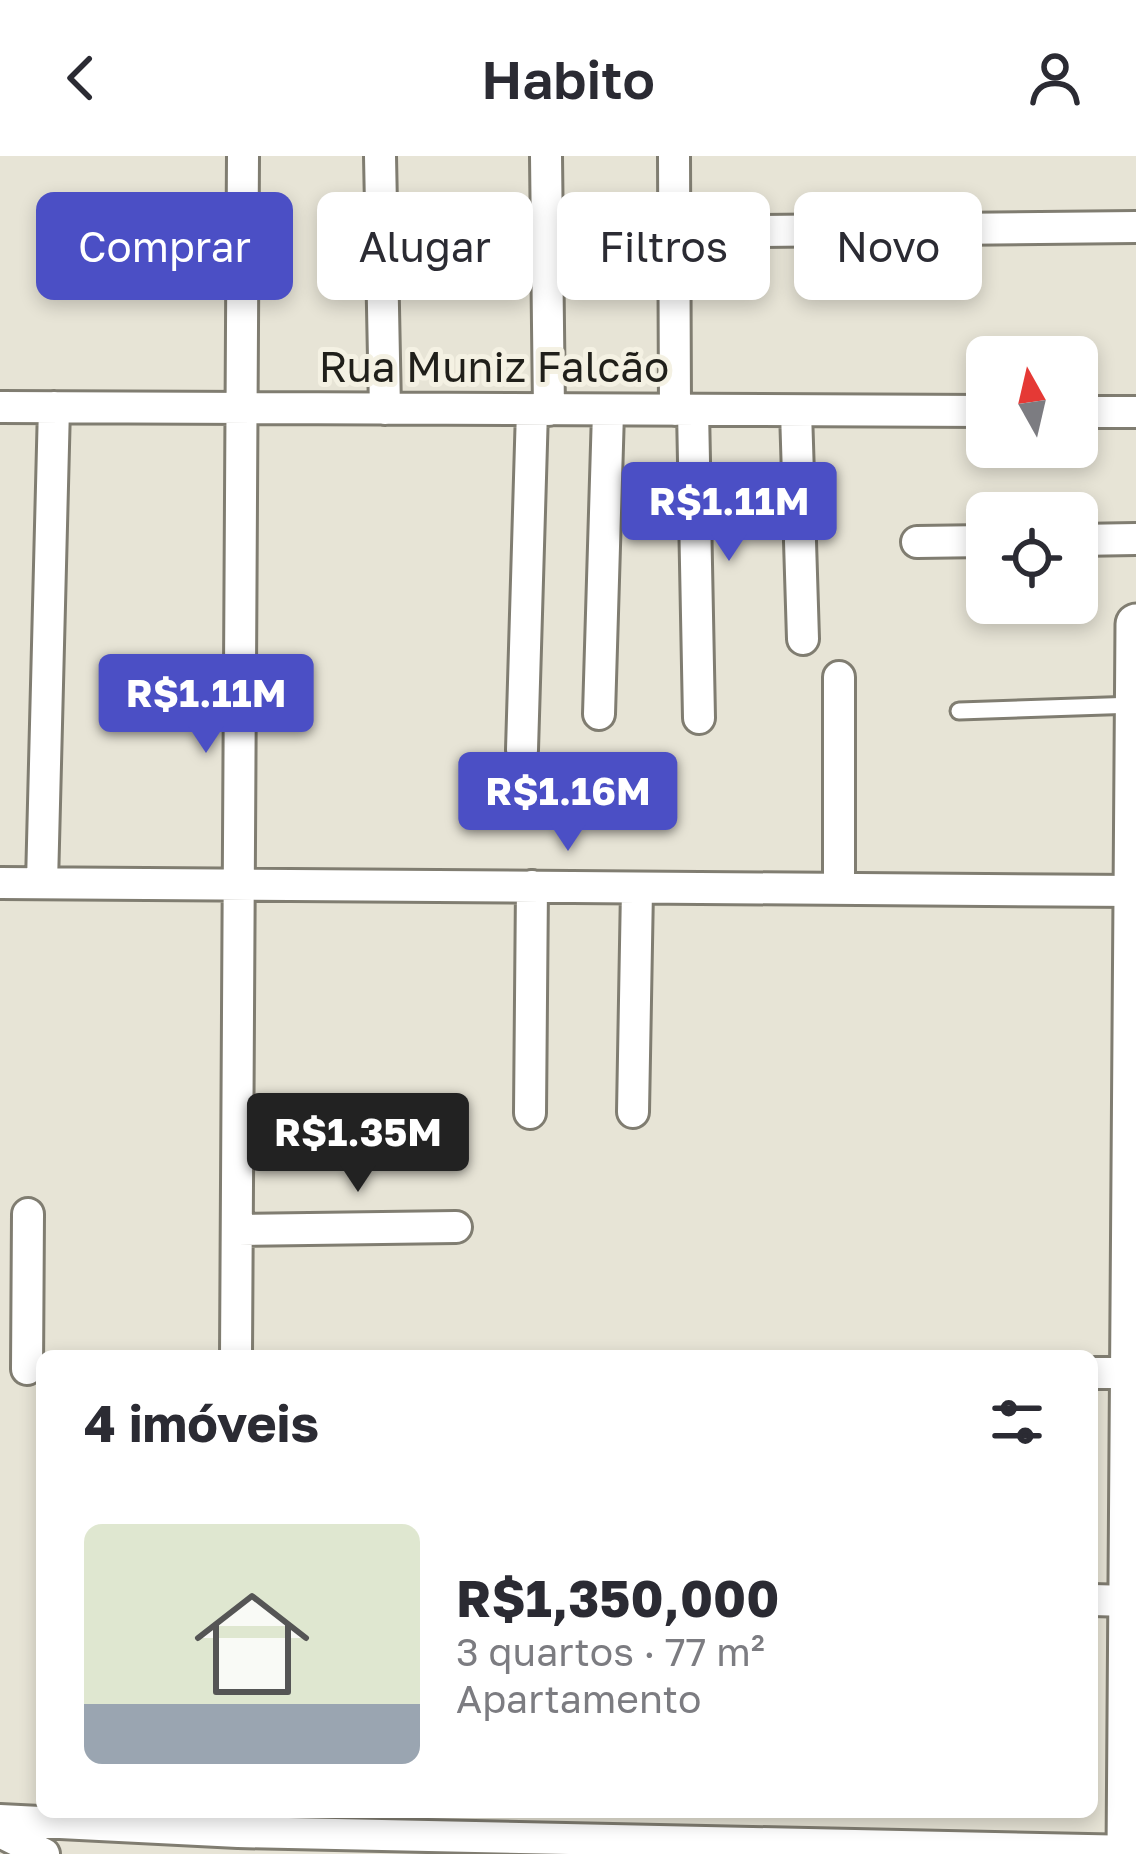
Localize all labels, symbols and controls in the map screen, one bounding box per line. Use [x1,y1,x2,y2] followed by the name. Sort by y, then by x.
[48,45,114,111] icon: back
[1022,45,1088,111] icon: person
[481,46,655,111] text: Habito
[36,192,293,300] chip: Comprar
[317,192,533,300] chip: Alugar
[557,192,770,300] chip: Filtros
[794,192,982,300] chip: Novo
[966,336,1098,468] north arrow
[966,336,1098,624] map controls
[319,341,669,391] street label: Rua Muniz Falcão
[618,462,840,564] pin: R$1.11M
[649,477,809,524] text: R$1.11M
[966,492,1098,624] button: locate
[95,654,317,756] pin: R$1.11M
[126,669,286,716] text: R$1.11M
[457,752,679,854] pin: R$1.16M
[485,767,651,814] text: R$1.16M
[247,1093,469,1195] pin: R$1.35M
[274,1108,442,1155] text: R$1.35M
[984,1389,1050,1455] icon: filters
[84,1392,319,1453] text: 4 imóveis
[456,1567,779,1628] text: R$1,350,000
[180,1572,324,1716] icon: home
[456,1628,765,1675] text: 3 quartos · 77 m²
[456,1675,702,1722] text: Apartamento

